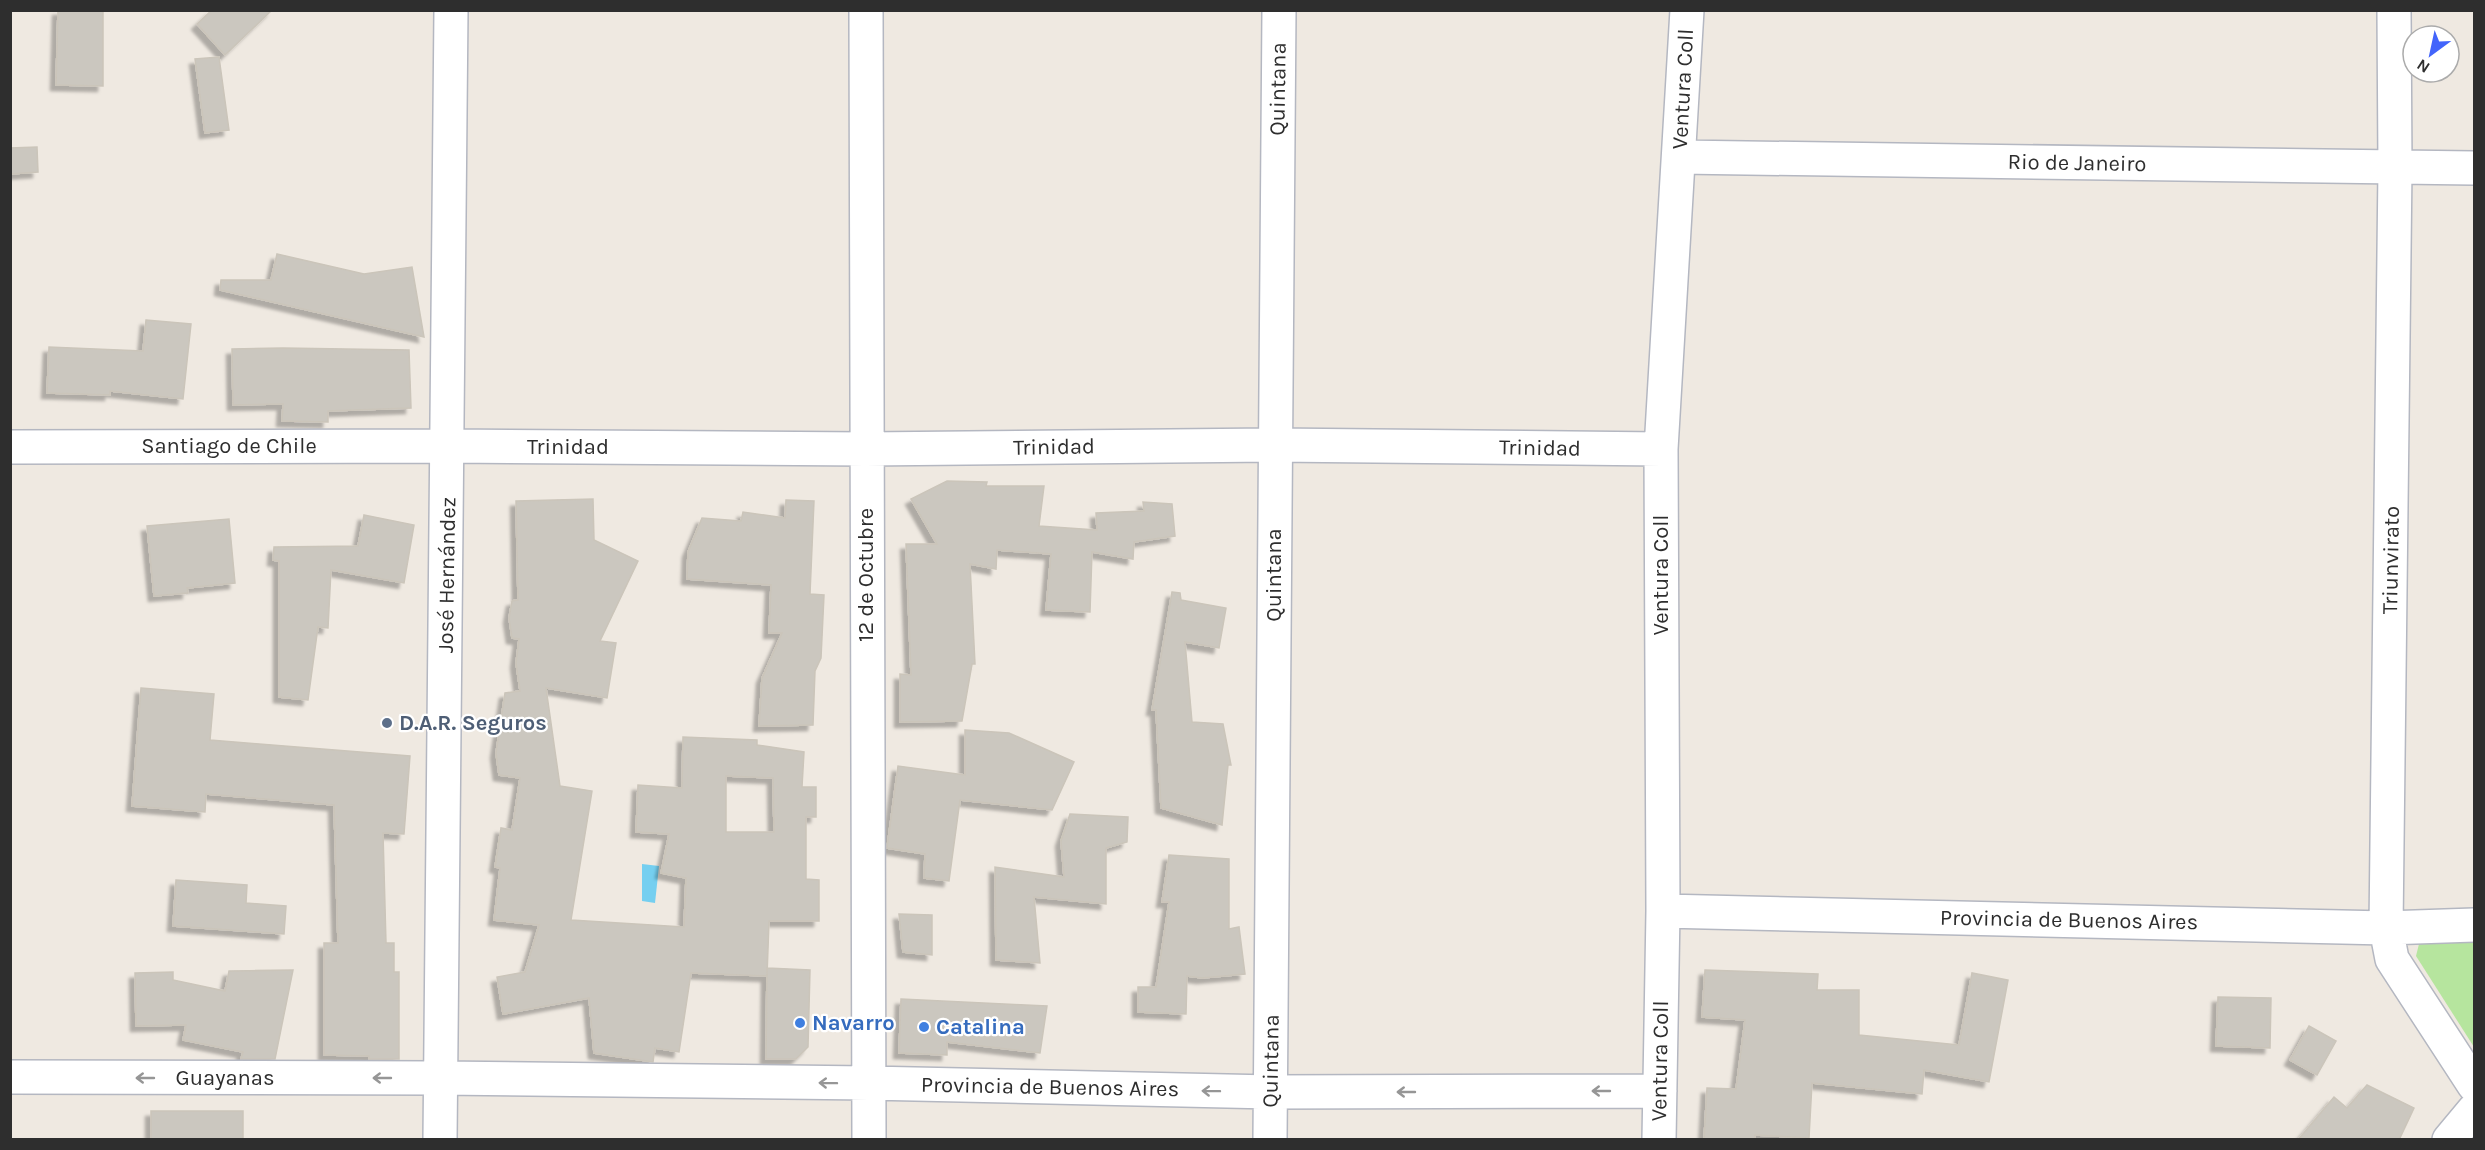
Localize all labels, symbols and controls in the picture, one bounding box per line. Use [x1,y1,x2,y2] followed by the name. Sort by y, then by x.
[2401,24,2461,84] north arrow
[1667,28,1699,150] street label: Ventura Coll
[1264,42,1292,136] street label: Quintana
[2413,55,2433,77] text: N
[2007,149,2147,177] street label: Rio de Janeiro
[141,433,317,459] street label: Santiago de Chile
[1013,433,1095,461] street label: Trinidad
[527,434,609,460] street label: Trinidad
[1499,434,1581,462] street label: Trinidad
[433,497,461,653] street label: José Hernández
[2377,506,2405,614] street label: Triunvirato
[853,508,879,642] street label: 12 de Octubre
[1648,515,1674,635] street label: Ventura Coll
[1261,528,1287,622] street label: Quintana
[399,710,547,736] place label: D.A.R. Seguros
[380,716,394,730] marker: D.A.R. Seguros
[1940,905,2198,935] street label: Provincia de Buenos Aires
[1646,1000,1674,1122] street label: Ventura Coll
[812,1010,895,1036] place label: Navarro
[936,1014,1025,1040] place label: Catalina
[1257,1014,1285,1108] street label: Quintana
[793,1016,807,1030] marker: Navarro
[917,1020,931,1034] marker: Catalina
[176,1065,274,1091] street label: Guayanas
[135,1072,155,1084] one-way arrow
[372,1072,392,1084] one-way arrow
[921,1072,1179,1102] street label: Provincia de Buenos Aires
[818,1077,838,1089] one-way arrow
[1202,1085,1222,1096] one-way arrow
[1592,1085,1612,1097] one-way arrow
[1397,1086,1417,1098] one-way arrow

